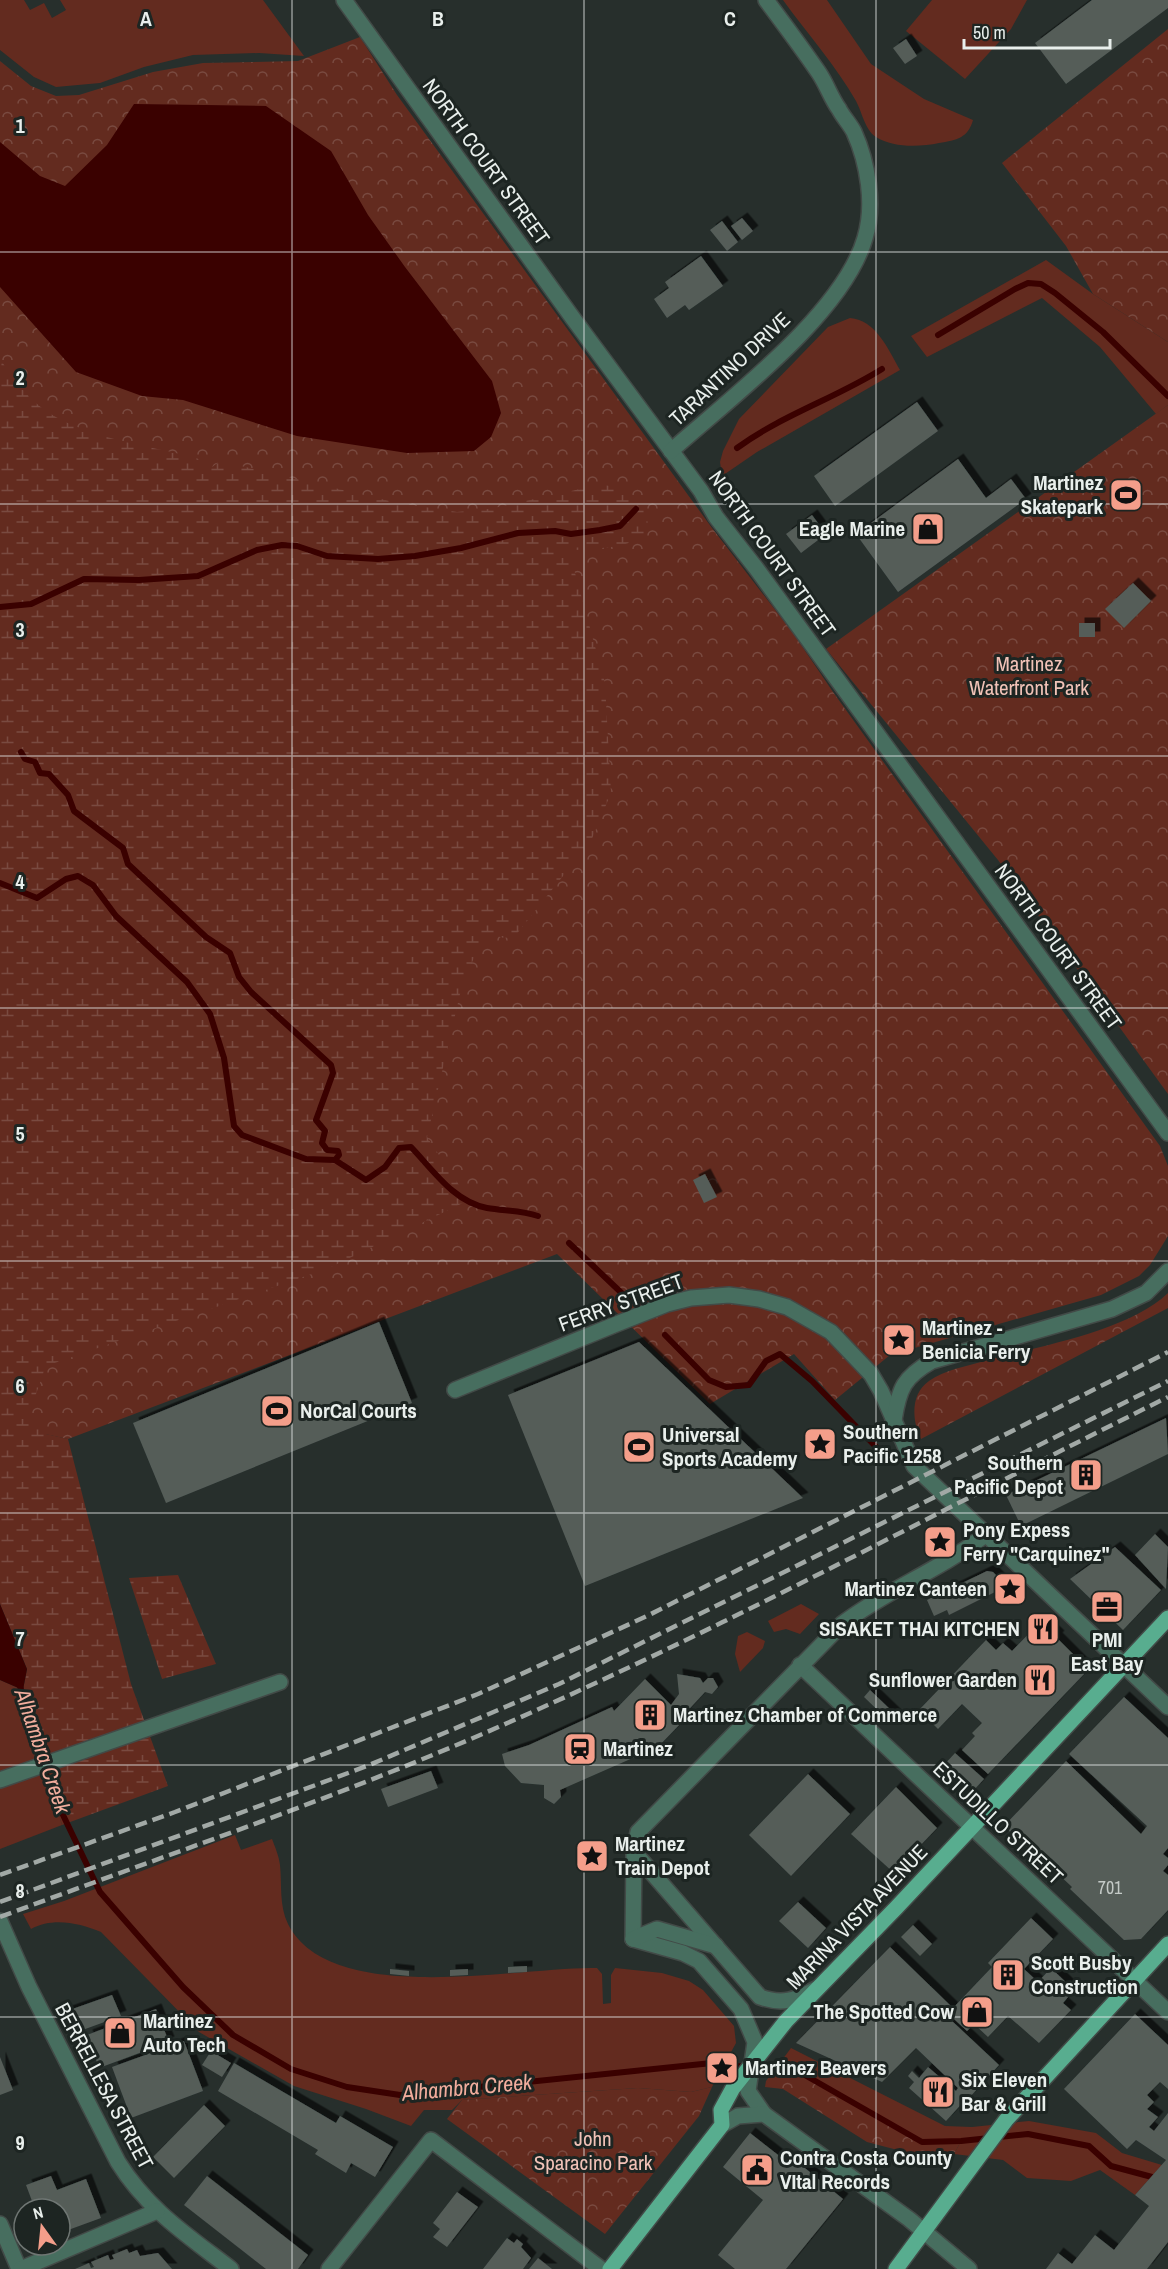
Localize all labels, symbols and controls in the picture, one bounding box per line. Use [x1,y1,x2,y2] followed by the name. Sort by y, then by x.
[140,5,152,32] text: A
[432,5,444,32] text: B
[724,5,736,32] text: C
[964,12,1110,50] scale bar
[973,20,1006,45] text: 50 m
[416,73,557,251] street label: NORTH COURT STREET
[15,112,25,139] text: 1
[663,305,796,432] street label: TARANTINO DRIVE
[15,364,25,391] text: 2
[702,465,843,643] street label: NORTH COURT STREET
[1021,468,1103,521] place label: Martinez Skatepark
[1108,477,1144,513] sports icon: Martinez Skatepark
[910,511,946,547] shop icon: Eagle Marine
[799,514,905,543] place label: Eagle Marine
[15,616,25,643] text: 3
[969,649,1089,702] park label: Martinez Waterfront Park
[988,858,1129,1036] street label: NORTH COURT STREET
[15,868,25,895] text: 4
[15,1120,25,1147] text: 5
[555,1266,688,1338] street label: FERRY STREET
[922,1313,1031,1366] place label: Martinez - Benicia Ferry
[881,1322,917,1358] place icon: Martinez - Benicia Ferry
[15,1372,25,1399] text: 6
[259,1393,295,1429] sports icon: NorCal Courts
[300,1396,417,1425] place label: NorCal Courts
[843,1417,942,1470] place label: Southern Pacific 1258
[662,1420,798,1473] place label: Universal Sports Academy
[802,1426,838,1462] place icon: Southern Pacific 1258
[621,1429,657,1465] sports icon: Universal Sports Academy
[954,1448,1063,1501] place label: Southern Pacific Depot
[1068,1457,1104,1493] building icon: Southern Pacific Depot
[963,1515,1110,1568] place label: Pony Expess Ferry "Carquinez"
[922,1524,958,1560] place icon: Pony Expess Ferry "Carquinez"
[992,1571,1028,1607] place icon: Martinez Canteen
[844,1574,987,1603] place label: Martinez Canteen
[1089,1589,1125,1625] office icon: PMI East Bay
[1025,1611,1061,1647] restaurant icon: SISAKET THAI KITCHEN
[819,1614,1020,1643] place label: SISAKET THAI KITCHEN
[15,1625,25,1652] text: 7
[1071,1625,1144,1678] place label: PMI East Bay
[1022,1662,1058,1698] restaurant icon: Sunflower Garden
[869,1665,1017,1694] place label: Sunflower Garden
[7,1684,79,1818] water label: Alhambra Creek
[632,1697,668,1733] building icon: Martinez Chamber of Commerce
[673,1700,937,1729] place label: Martinez Chamber of Commerce
[562,1731,598,1767] station icon: Martinez
[603,1734,673,1763] place label: Martinez
[927,1755,1070,1891] street label: ESTUDILLO STREET
[615,1829,710,1882] place label: Martinez Train Depot
[574,1838,610,1874] place icon: Martinez Train Depot
[780,1838,934,1996] street label: MARINA VISTA AVENUE
[1098,1875,1123,1900] house number: 701
[15,1877,25,1904] text: 8
[1031,1948,1138,2001] place label: Scott Busby Construction
[990,1957,1026,1993] building icon: Scott Busby Construction
[959,1994,995,2030] shop icon: The Spotted Cow
[48,1997,161,2175] street label: BERRELLESA STREET
[813,1997,955,2026] place label: The Spotted Cow
[143,2006,226,2059] place label: Martinez Auto Tech
[102,2015,138,2051] shop icon: Martinez Auto Tech
[704,2050,740,2086] place icon: Martinez Beavers
[745,2053,887,2082] place label: Martinez Beavers
[961,2065,1047,2118] place label: Six Eleven Bar & Grill
[400,2066,534,2108] water label: Alhambra Creek
[920,2074,956,2110] restaurant icon: Six Eleven Bar & Grill
[534,2124,653,2177] park label: John Sparacino Park
[15,2129,25,2156] text: 9
[780,2143,953,2196] place label: Contra Costa County VItal Records
[739,2152,775,2188] public building icon: Contra Costa County VItal Records
[12,2197,72,2257] north arrow
[31,2201,46,2224] text: N

